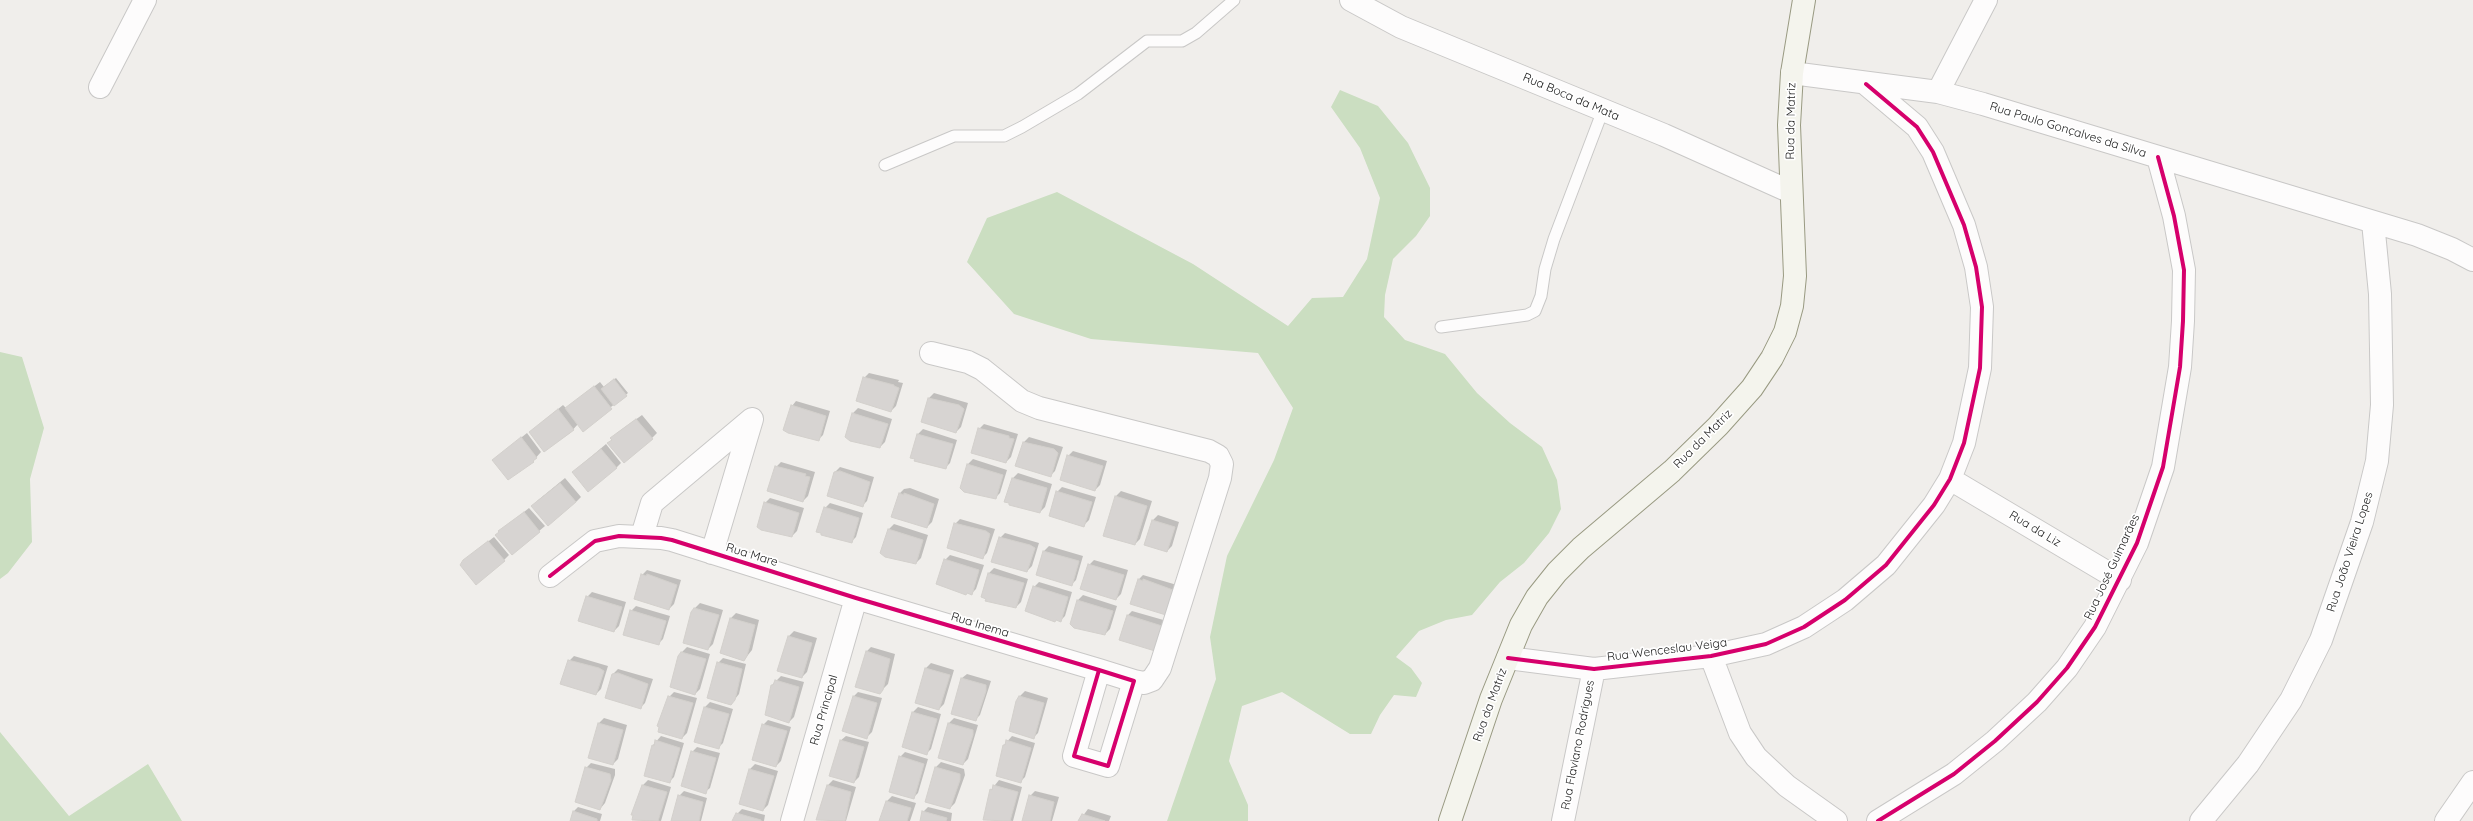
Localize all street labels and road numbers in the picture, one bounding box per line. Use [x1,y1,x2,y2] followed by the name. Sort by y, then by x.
[1521,70,1621,124] street label: Rua Boca da Mata
[1783,82,1799,160] street label: Rua da Matriz
[1988,99,2148,161] street label: Rua Paulo Gonçalves da Silva
[1671,407,1735,471] street label: Rua da Matriz
[2324,490,2376,614] street label: Rua João Vieira Lopes
[2007,508,2063,550] street label: Rua da Liz
[2081,512,2143,622] street label: Rua José Guimarães
[724,540,780,570] street label: Rua Mare
[949,609,1011,641] street label: Rua Inema
[1606,635,1728,665] street label: Rua Wenceslau Veiga
[1470,666,1510,744] street label: Rua da Matriz
[807,673,841,747] street label: Rua Principal
[1558,679,1598,811] street label: Rua Flaviano Rodrigues

